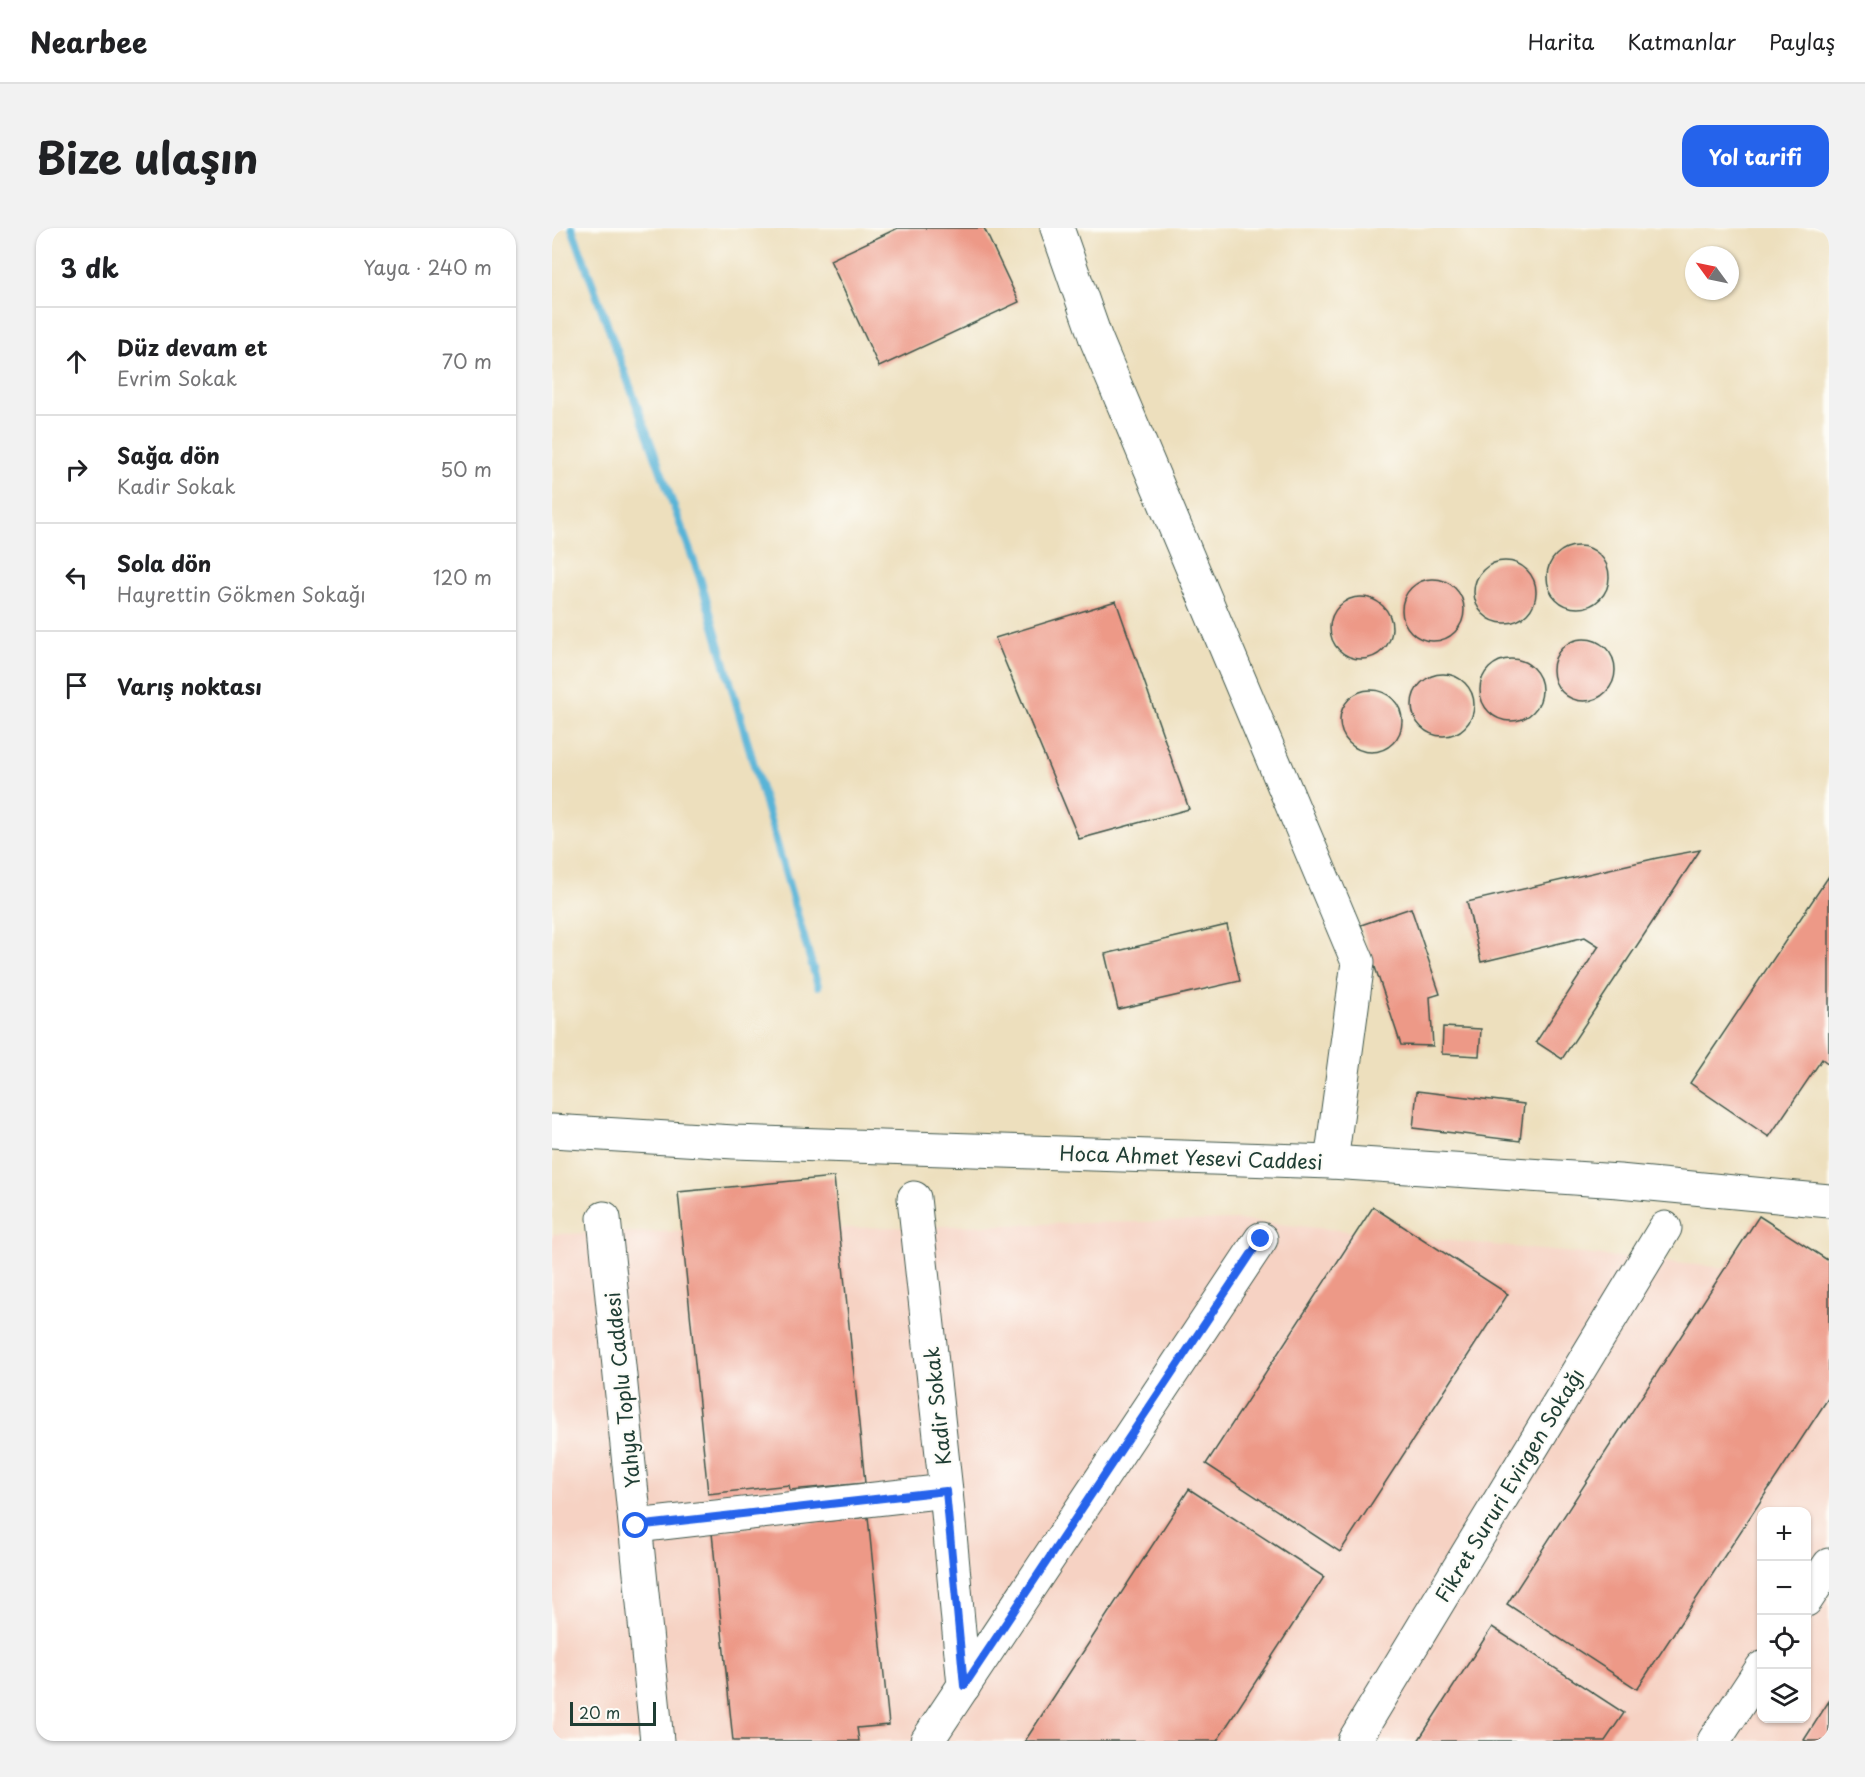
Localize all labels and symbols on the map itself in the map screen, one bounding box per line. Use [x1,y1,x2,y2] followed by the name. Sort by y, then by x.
[1685,246,1739,300] north arrow
[1059,1137,1323,1177] street label: Hoca Ahmet Yesevi Caddesi
[1247,1225,1273,1251] route end
[597,1291,647,1489] street label: Yahya Toplu Caddesi
[916,1345,958,1467] street label: Kadir Sokak
[1427,1362,1591,1608] street label: Fikret Sururi Evirgen Sokağı
[622,1512,648,1538] route start
[570,1699,656,1726] scale bar

